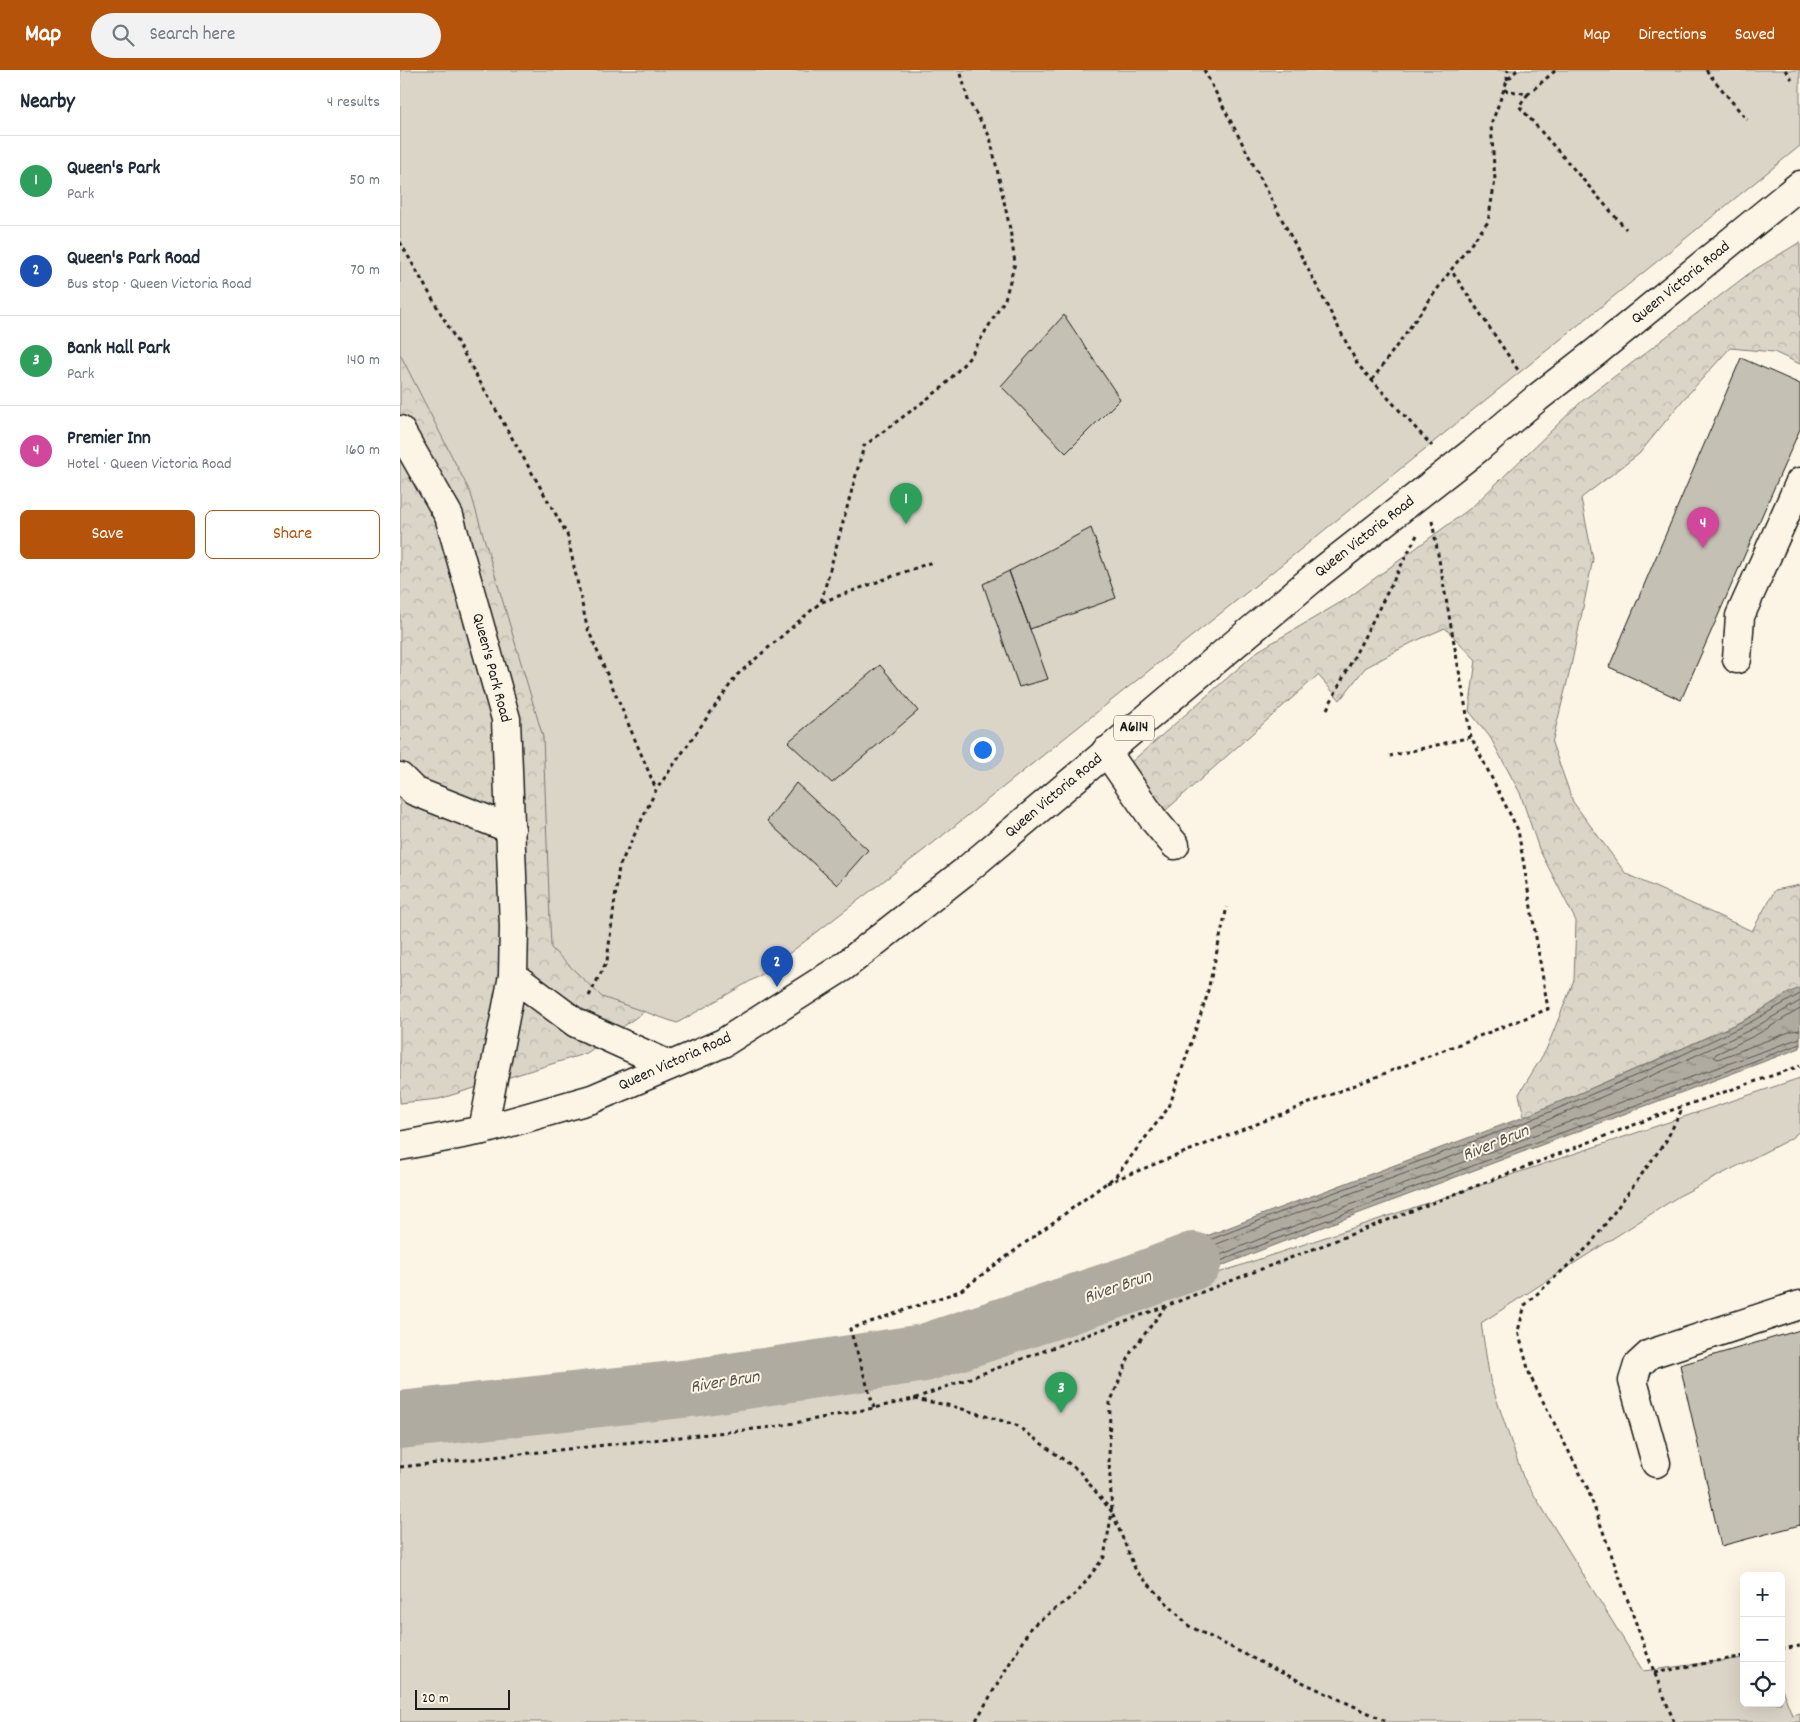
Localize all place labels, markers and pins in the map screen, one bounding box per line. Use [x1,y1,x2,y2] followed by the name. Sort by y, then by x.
[890,483,922,524] pin: 1
[1687,507,1719,548] pin: 4
[761,946,793,987] pin: 2
[1045,1372,1077,1413] pin: 3

